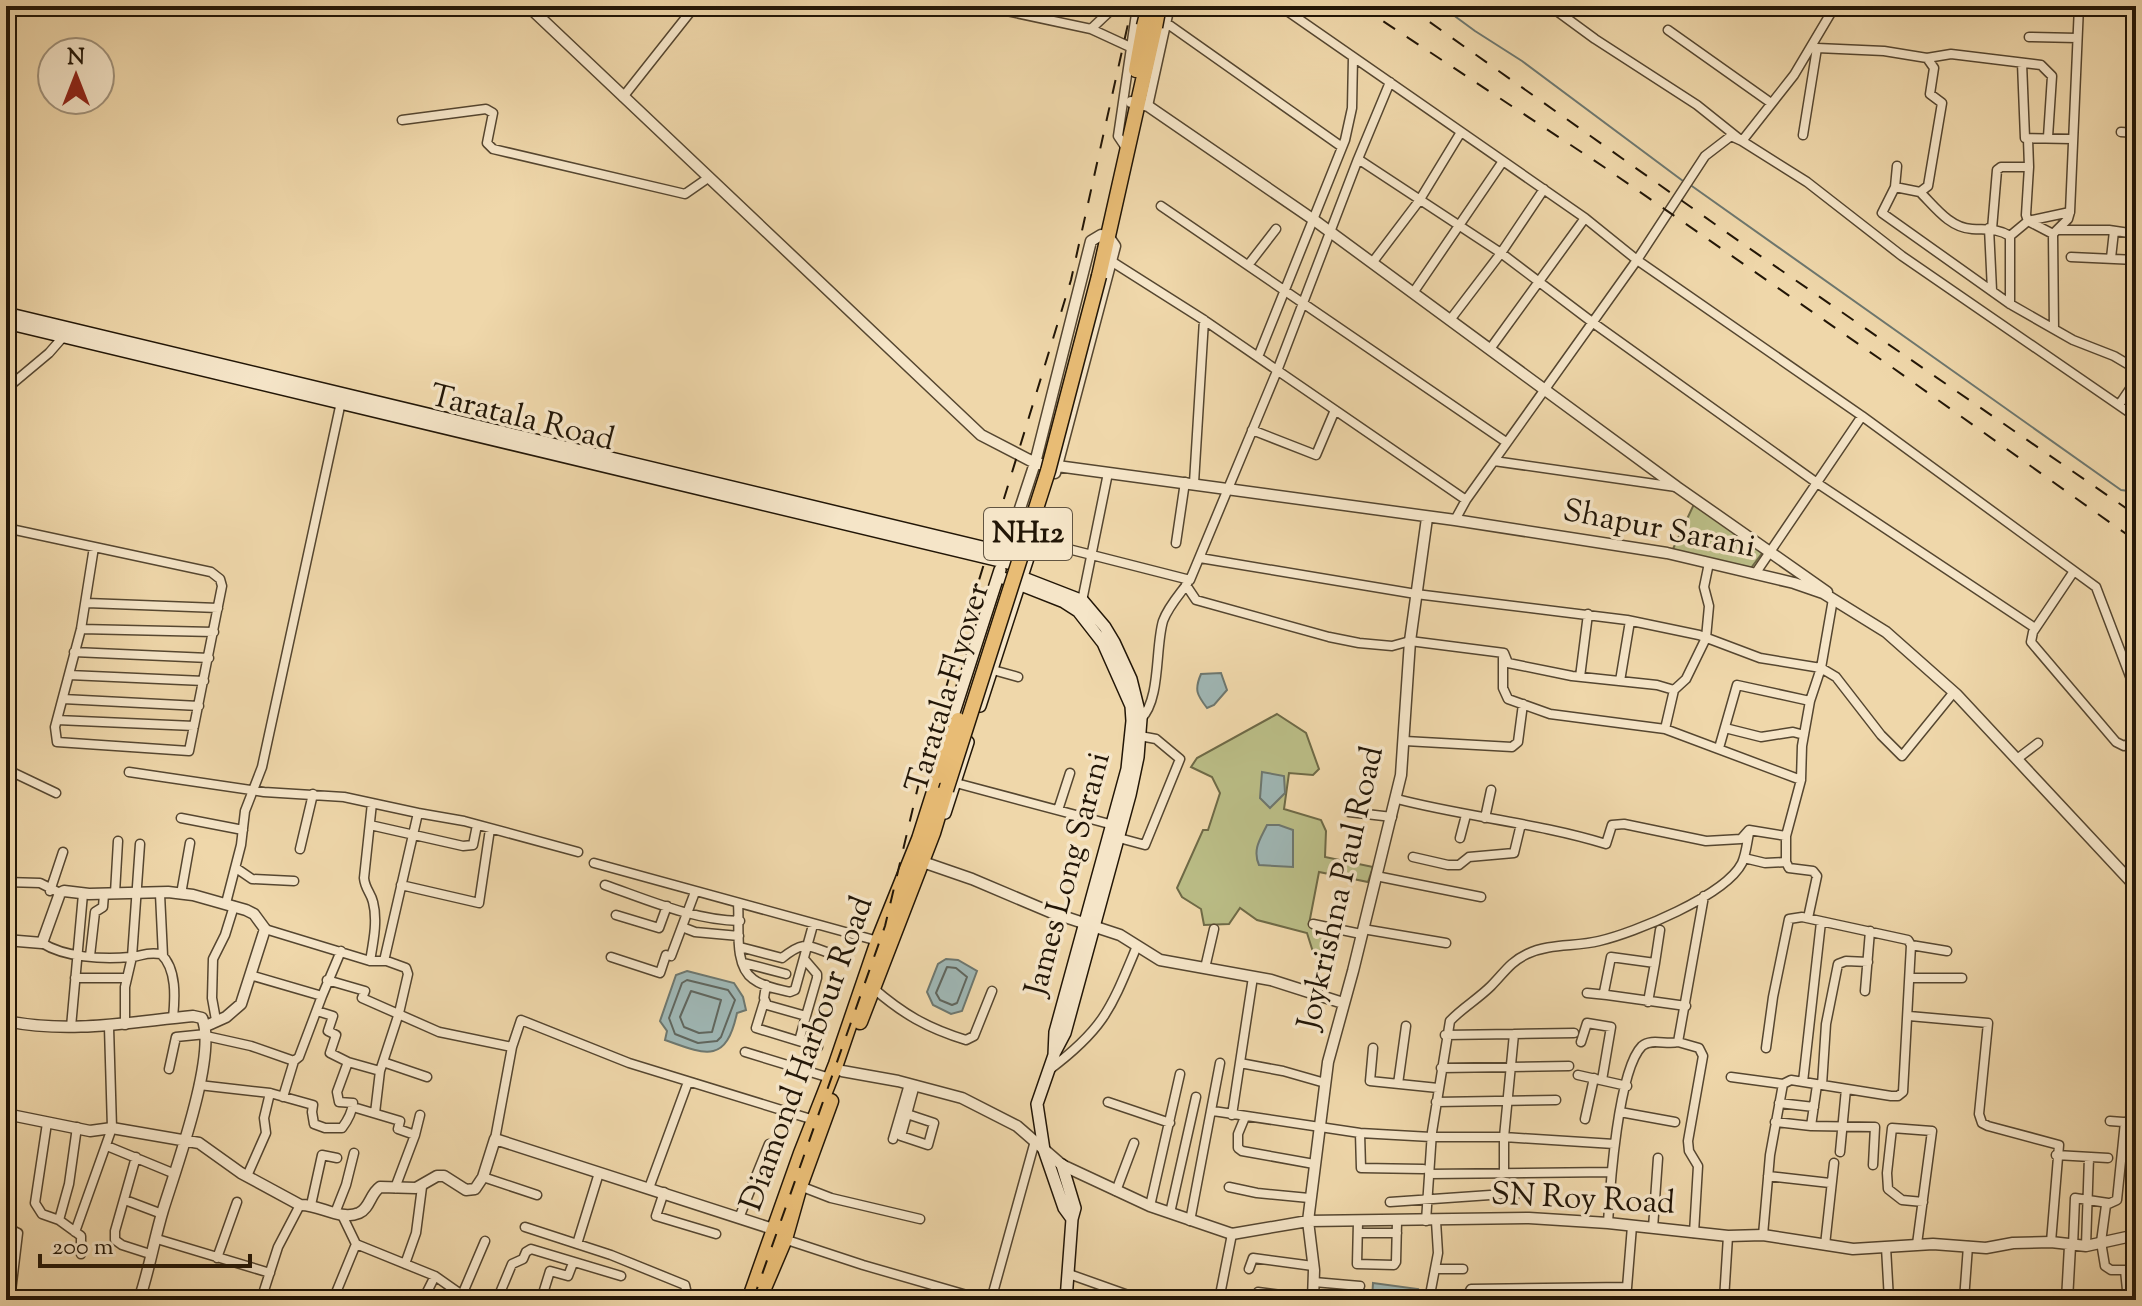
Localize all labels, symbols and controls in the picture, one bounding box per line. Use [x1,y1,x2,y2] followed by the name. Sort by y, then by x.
[36,36,116,116] north arrow
[67,43,85,75] text: N
[425,374,619,464] street label: Taratala Road
[1559,489,1759,571] street label: Shapur Sarani
[984,508,1072,560] road number: NH12
[895,577,1003,799] street label: Taratala Flyover
[1287,742,1397,1036] street label: Joykrishna Paul Road
[1014,747,1124,1003] street label: James Long Sarani
[730,890,886,1218] street label: Diamond Harbour Road
[1490,1172,1676,1228] street label: SN Roy Road
[40,1218,250,1268] scale bar
[52,1231,114,1265] text: 200 m

